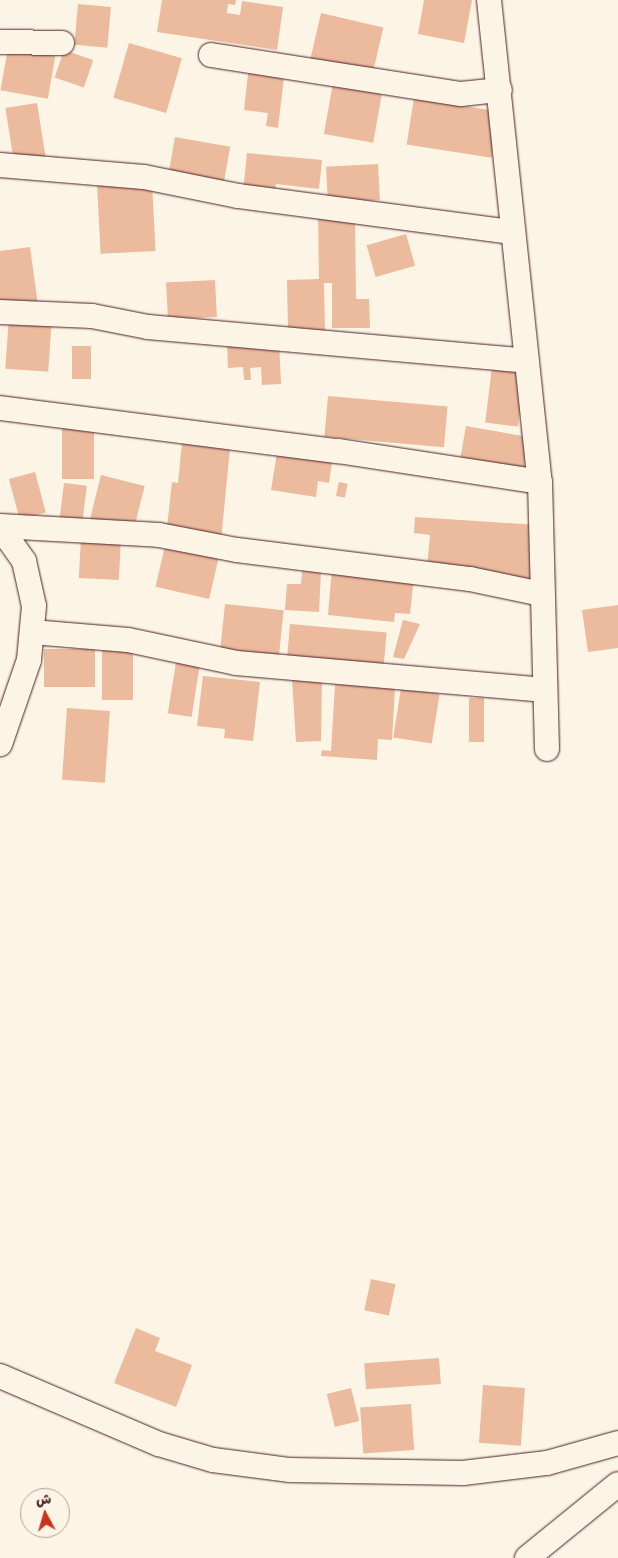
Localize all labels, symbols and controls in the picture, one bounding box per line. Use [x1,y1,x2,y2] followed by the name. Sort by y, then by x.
[20,1488,70,1538] north arrow
[35,1489,52,1509] text: ش

